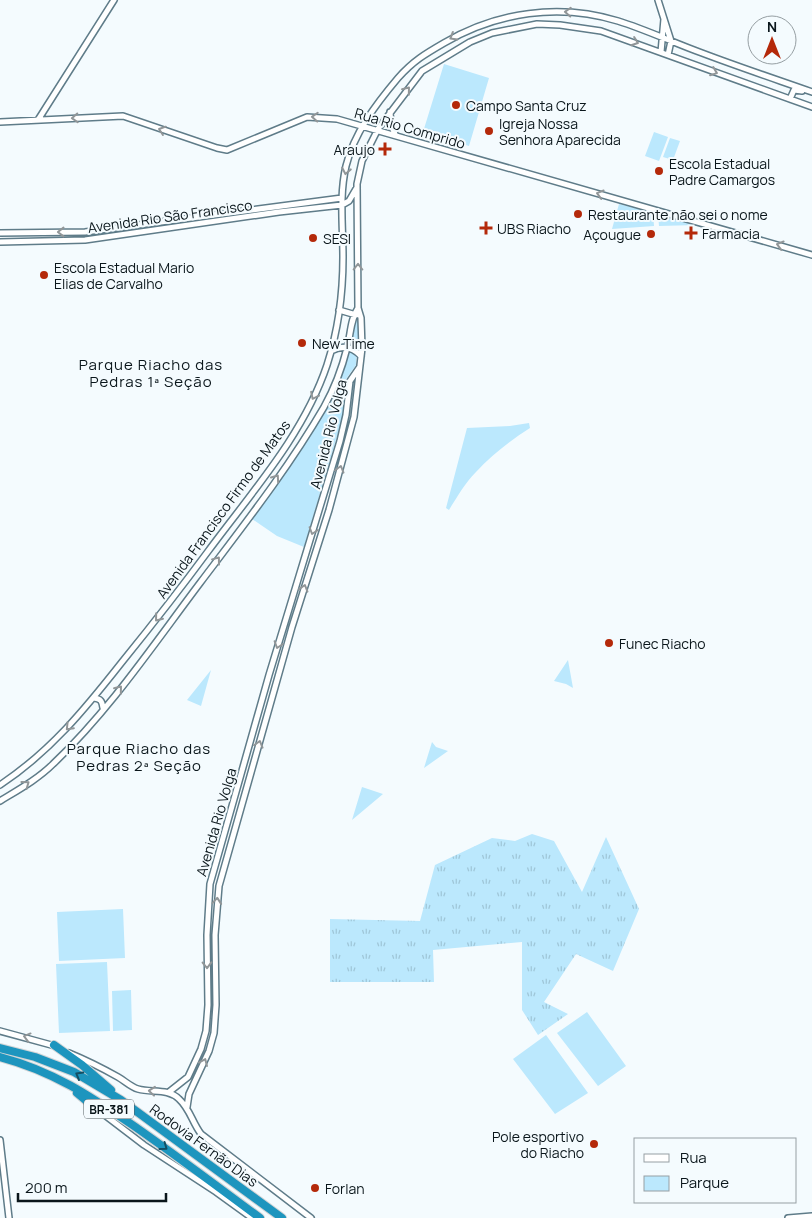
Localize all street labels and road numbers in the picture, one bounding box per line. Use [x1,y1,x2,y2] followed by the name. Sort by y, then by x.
[352,103,468,153] street label: Rua Rio Comprido
[86,195,254,237] street label: Avenida Rio São Francisco
[305,377,351,491] street label: Avenida Rio Volga
[152,416,294,602] street label: Avenida Francisco Firmo de Matos
[191,766,241,878] street label: Avenida Rio Volga
[146,1099,262,1191] street label: Rodovia Fernão Dias
[84,1100,134,1118] road number: BR-381

